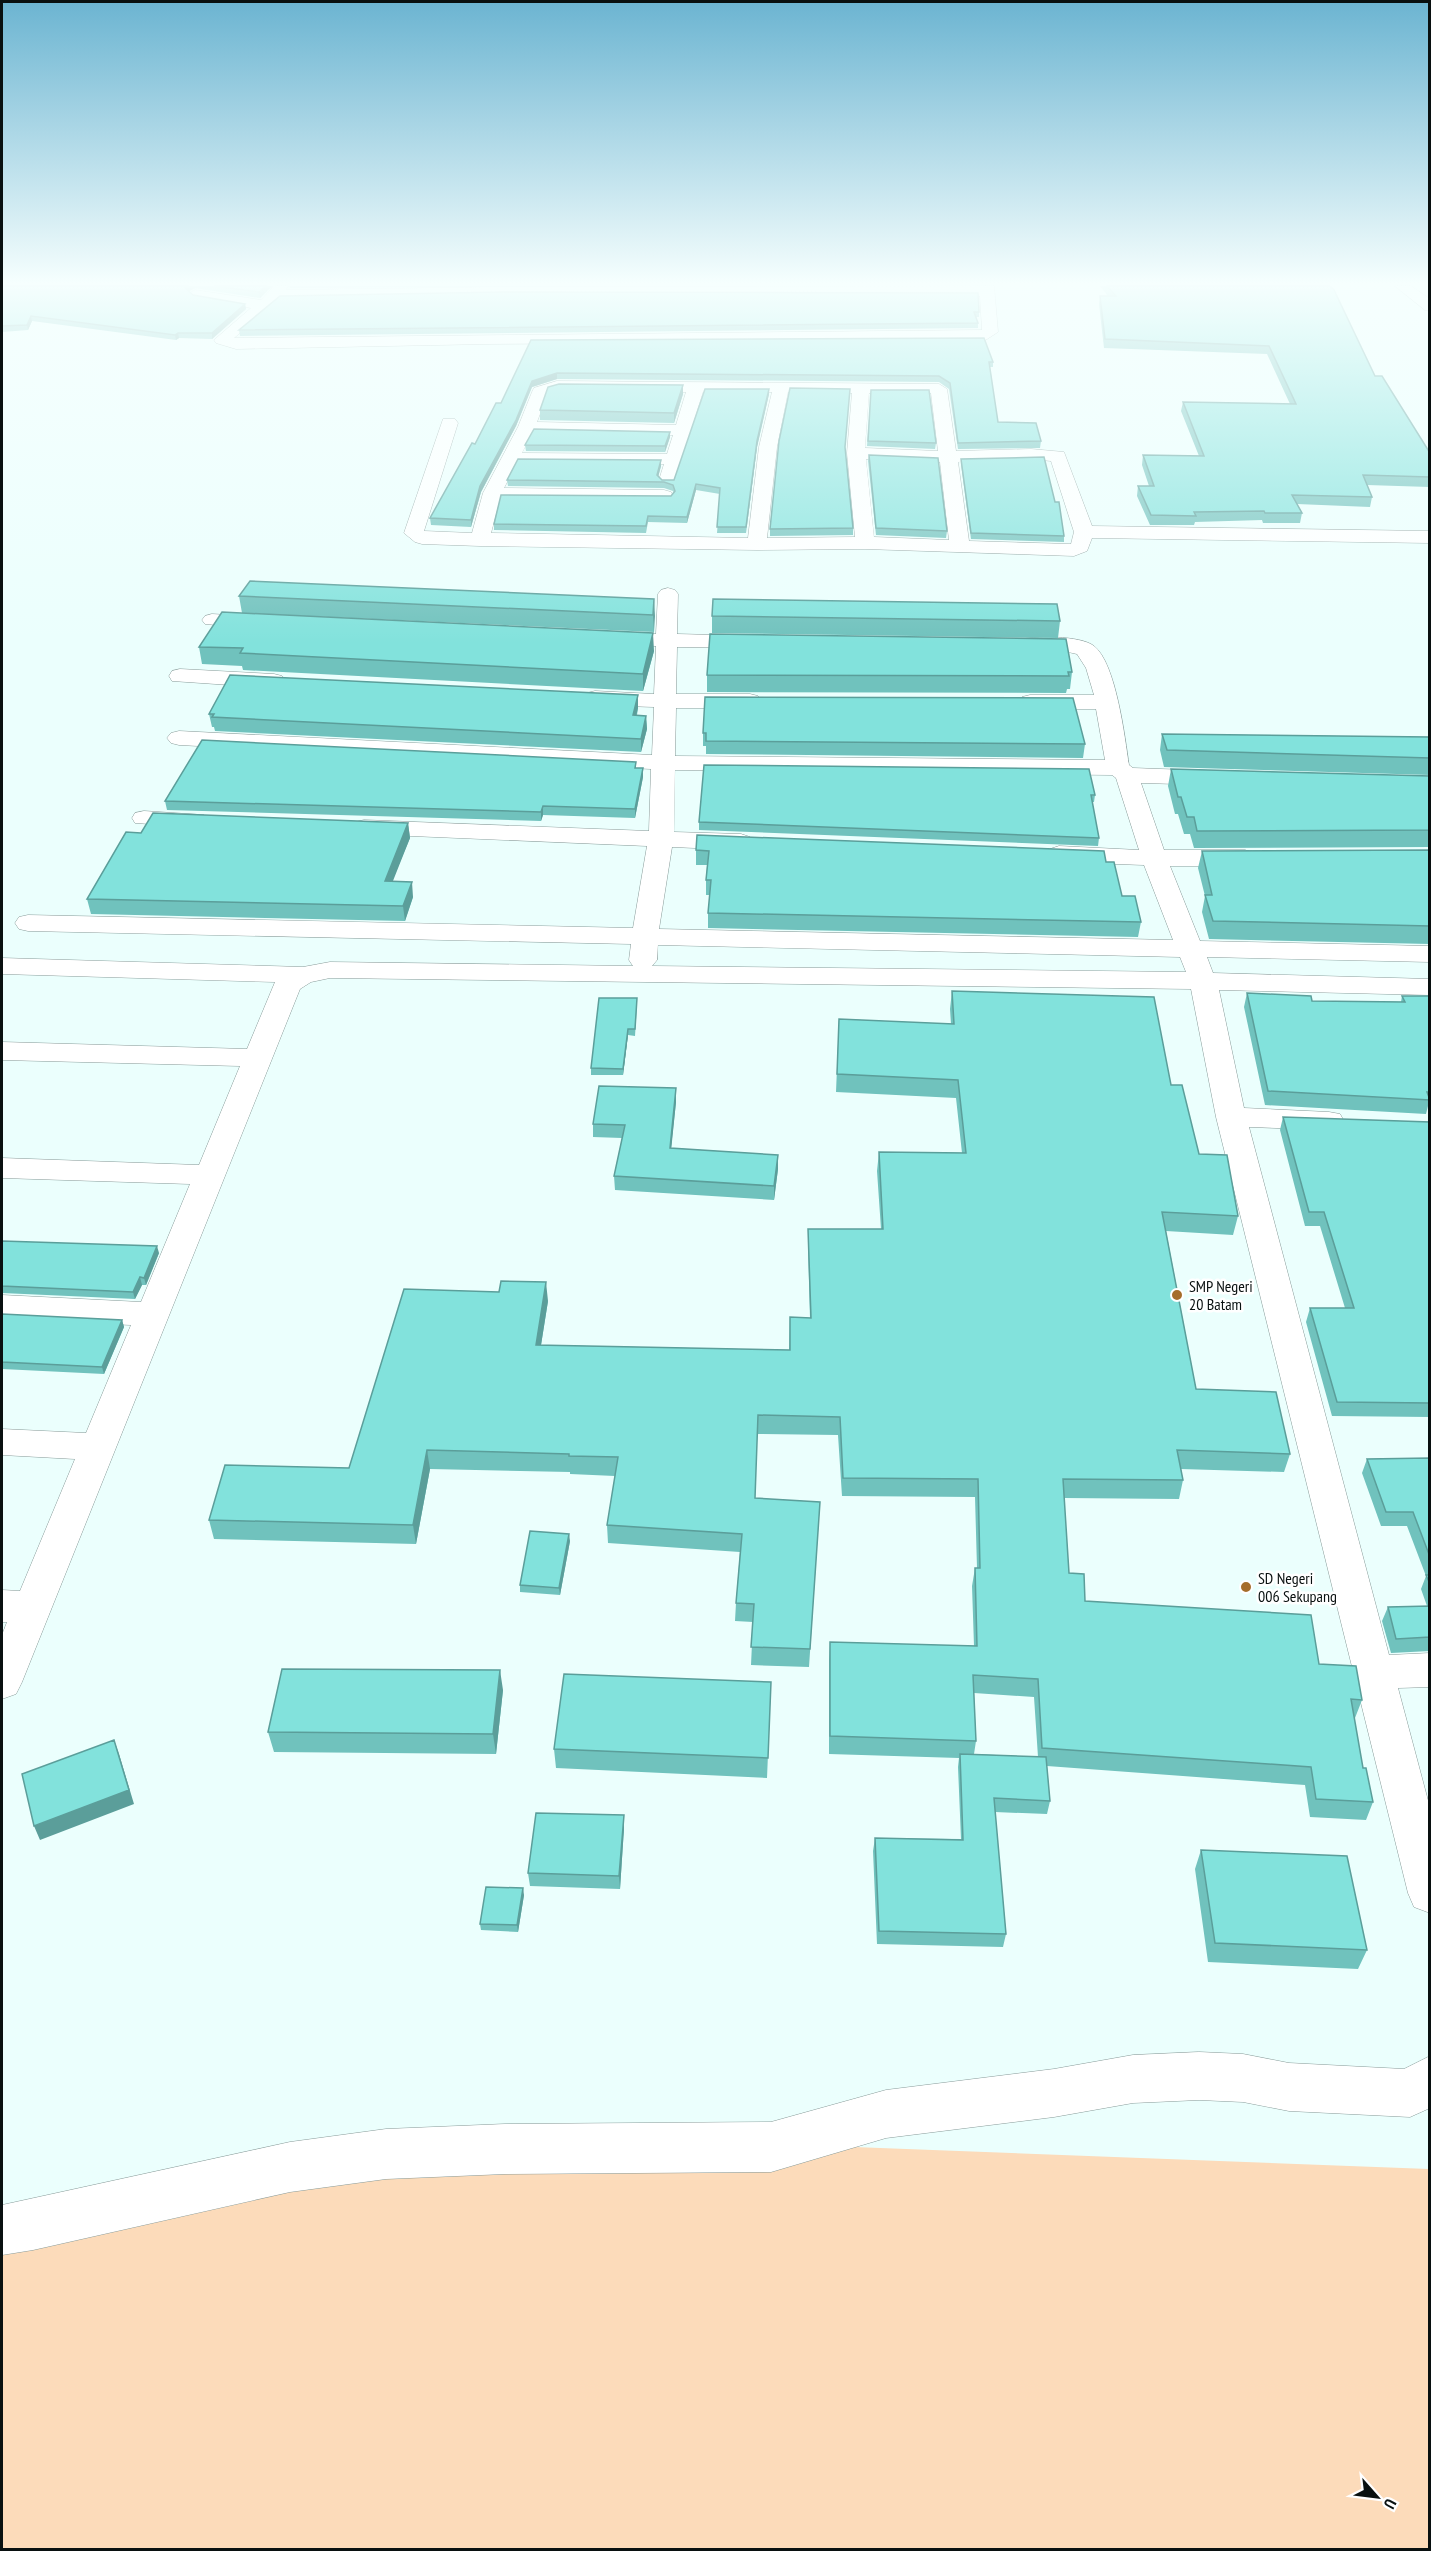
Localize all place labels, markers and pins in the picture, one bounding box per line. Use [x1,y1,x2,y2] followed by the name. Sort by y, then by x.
[1189,1276,1253,1314] place label: SMP Negeri 20 Batam
[1170,1288,1184,1302] marker: SMP Negeri 20 Batam
[1258,1568,1337,1606] place label: SD Negeri 006 Sekupang
[1239,1580,1253,1594] marker: SD Negeri 006 Sekupang

